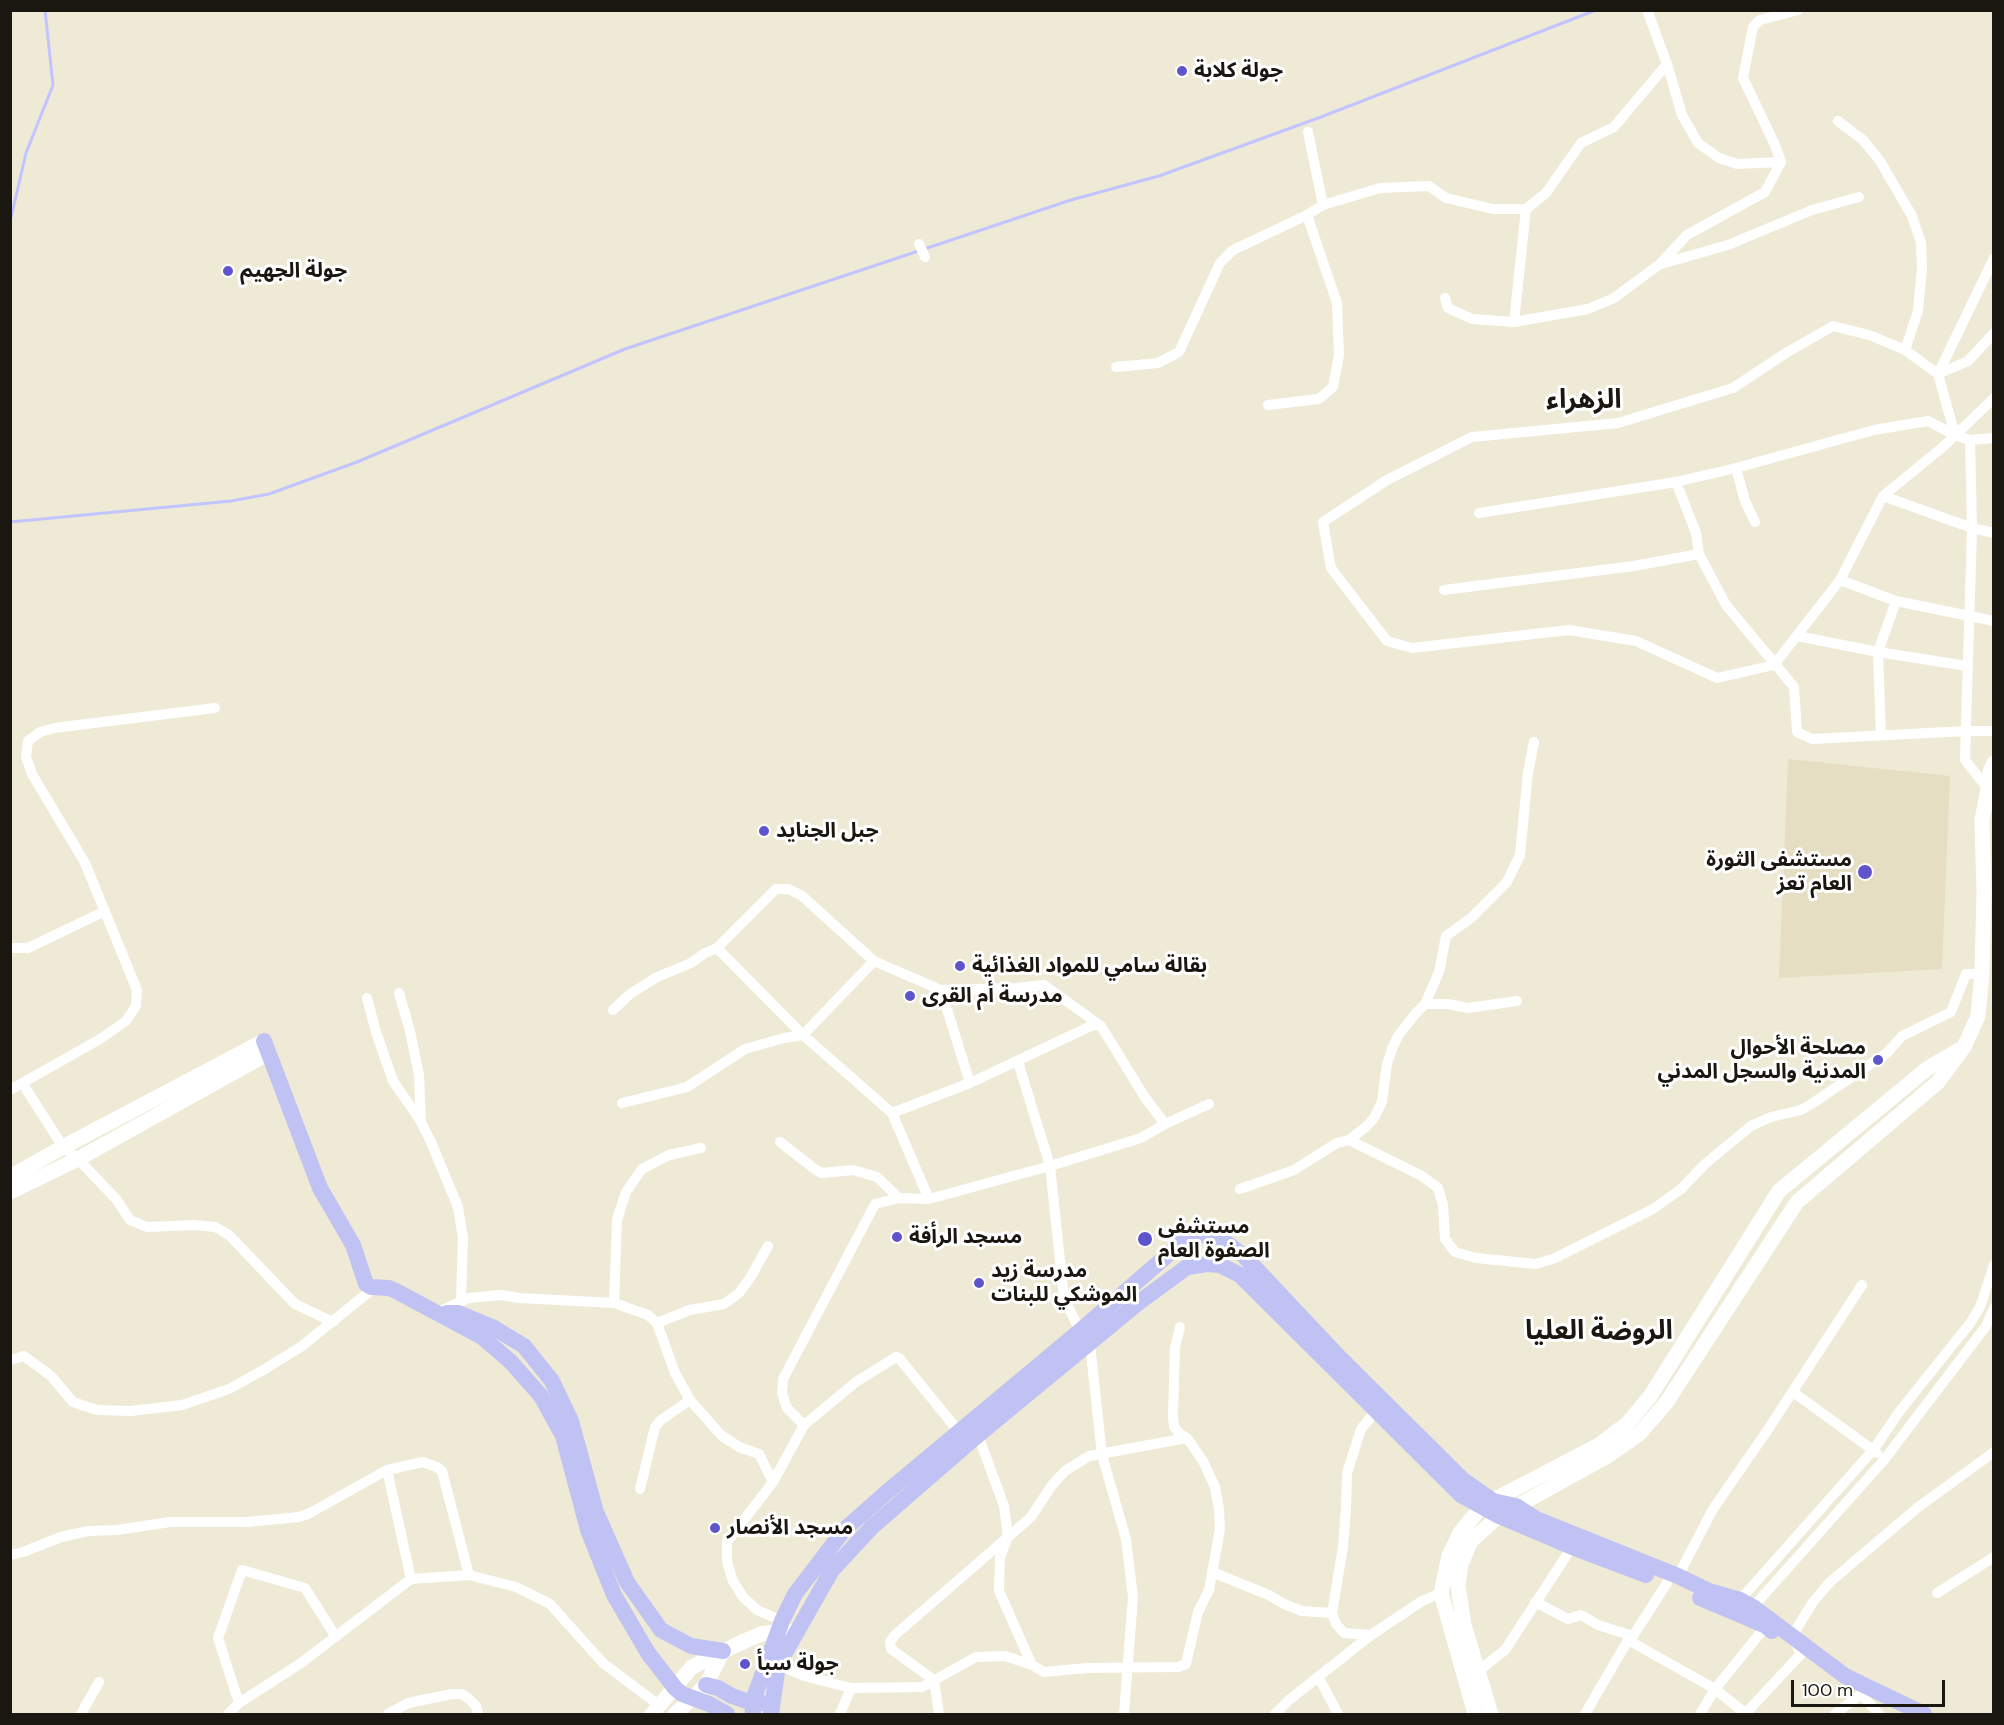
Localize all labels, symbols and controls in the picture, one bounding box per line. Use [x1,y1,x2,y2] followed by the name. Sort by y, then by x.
[1194,58,1283,84] place label: جولة كلابة
[1175,64,1189,78] marker: جولة كلابة
[240,258,347,284] place label: جولة الجهيم
[221,264,235,278] marker: جولة الجهيم
[1546,385,1622,417] district label: الزهراء
[776,818,879,844] place label: جبل الجنايد
[757,824,771,838] marker: جبل الجنايد
[1706,847,1852,897] place label: مستشفى الثورة العام تعز
[1856,863,1874,881] marker: مستشفى الثورة العام تعز
[972,953,1207,979] place label: بقالة سامي للمواد الغذائية
[953,959,967,973] marker: بقالة سامي للمواد الغذائية
[922,983,1063,1009] place label: مدرسة أم القرى
[903,989,917,1003] marker: مدرسة أم القرى
[1657,1035,1866,1085] place label: مصلحة الأحوال المدنية والسجل المدني
[1871,1053,1885,1067] marker: مصلحة الأحوال المدنية والسجل المدني
[1158,1214,1270,1264] place label: مستشفى الصفوة العام
[909,1224,1022,1250] place label: مسجد الرأفة
[890,1230,904,1244] marker: مسجد الرأفة
[1136,1230,1154,1248] marker: مستشفى الصفوة العام
[991,1258,1137,1308] place label: مدرسة زيد الموشكي للبنات
[972,1276,986,1290] marker: مدرسة زيد الموشكي للبنات
[1525,1316,1673,1348] district label: الروضة العليا
[727,1515,853,1541] place label: مسجد الأنصار
[708,1521,722,1535] marker: مسجد الأنصار
[757,1651,839,1677] place label: جولة سبأ
[738,1657,752,1671] marker: جولة سبأ
[1794,1668,1948,1706] scale bar
[1802,1678,1853,1702] text: 100 m

